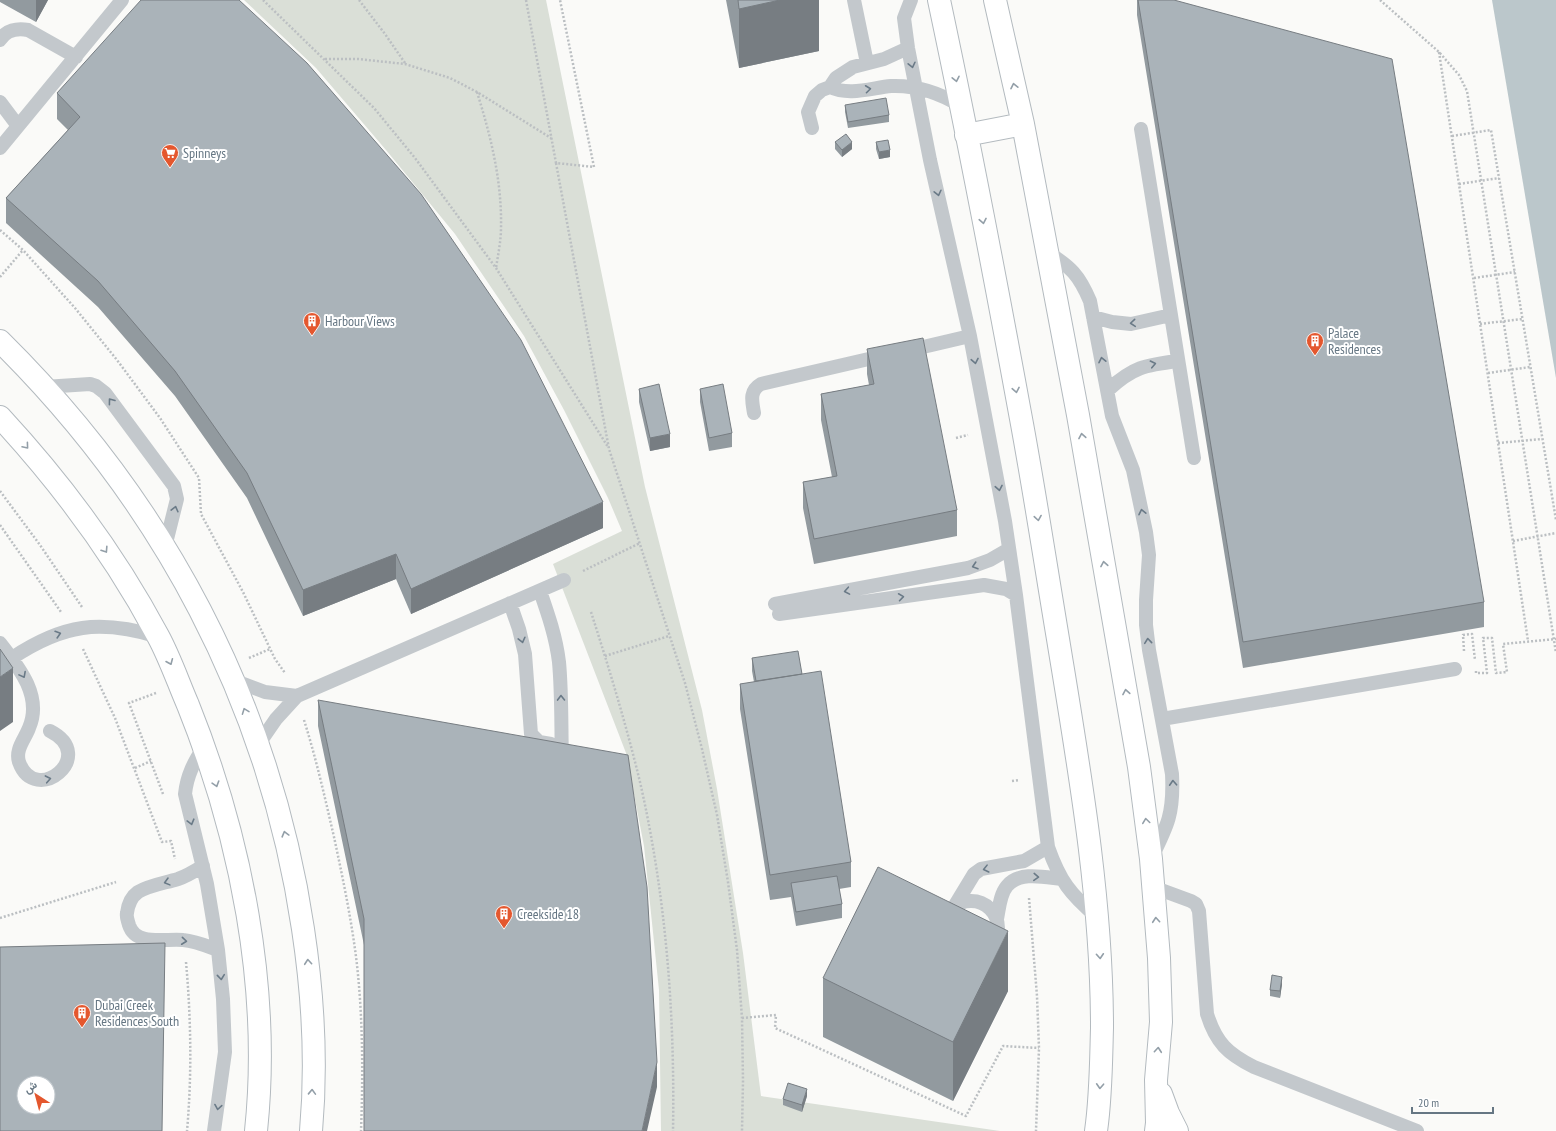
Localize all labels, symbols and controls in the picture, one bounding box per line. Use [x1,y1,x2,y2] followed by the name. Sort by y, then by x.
[908,62,916,68] one-way arrow
[951,76,959,82] one-way arrow
[1011,83,1019,89] one-way arrow
[865,85,871,94] one-way arrow
[160,143,180,168] supermarket icon: Spinneys
[183,144,226,162] place label: Spinneys
[933,189,941,196] one-way arrow
[978,218,987,224] one-way arrow
[302,311,322,336] building icon: Harbour Views
[325,312,395,330] place label: Harbour Views
[1130,319,1136,328] one-way arrow
[1328,324,1381,358] place label: Palace Residences
[1305,331,1325,356] building icon: Palace Residences
[970,357,978,364] one-way arrow
[1098,357,1106,363] one-way arrow
[1150,361,1156,369] one-way arrow
[1011,386,1019,393] one-way arrow
[109,398,116,405] one-way arrow
[1078,433,1086,439] one-way arrow
[22,442,29,449] one-way arrow
[994,485,1003,491] one-way arrow
[170,506,178,512] one-way arrow
[1138,509,1146,515] one-way arrow
[1033,515,1042,521] one-way arrow
[100,545,107,552] one-way arrow
[971,561,978,570] one-way arrow
[1100,561,1109,567] one-way arrow
[844,586,850,594] one-way arrow
[898,593,904,602] one-way arrow
[55,630,62,639] one-way arrow
[517,637,525,644] one-way arrow
[1144,638,1153,644] one-way arrow
[165,659,173,666] one-way arrow
[18,670,25,678] one-way arrow
[1122,689,1131,695] one-way arrow
[557,695,565,701] one-way arrow
[241,707,249,714] one-way arrow
[44,775,51,783] one-way arrow
[211,780,220,787] one-way arrow
[1168,780,1177,786] one-way arrow
[1142,818,1151,824] one-way arrow
[187,819,195,826] one-way arrow
[281,831,290,838] one-way arrow
[983,864,989,872] one-way arrow
[1033,872,1039,881] one-way arrow
[164,877,171,886] one-way arrow
[494,904,514,929] building icon: Creekside 18
[517,905,579,923] place label: Creekside 18
[1152,917,1161,923] one-way arrow
[181,936,187,945] one-way arrow
[1096,953,1105,959] one-way arrow
[303,959,312,965] one-way arrow
[216,974,225,980] one-way arrow
[95,996,179,1030] place label: Dubai Creek Residences South
[72,1003,92,1028] building icon: Dubai Creek Residences South
[1154,1047,1163,1053] one-way arrow
[16,1075,56,1115] north arrow
[21,1077,40,1096] text: ش
[1096,1083,1105,1089] one-way arrow
[308,1089,317,1095] one-way arrow
[1412,1089,1493,1115] scale bar
[1418,1095,1439,1110] text: 20 m
[214,1104,223,1110] one-way arrow

